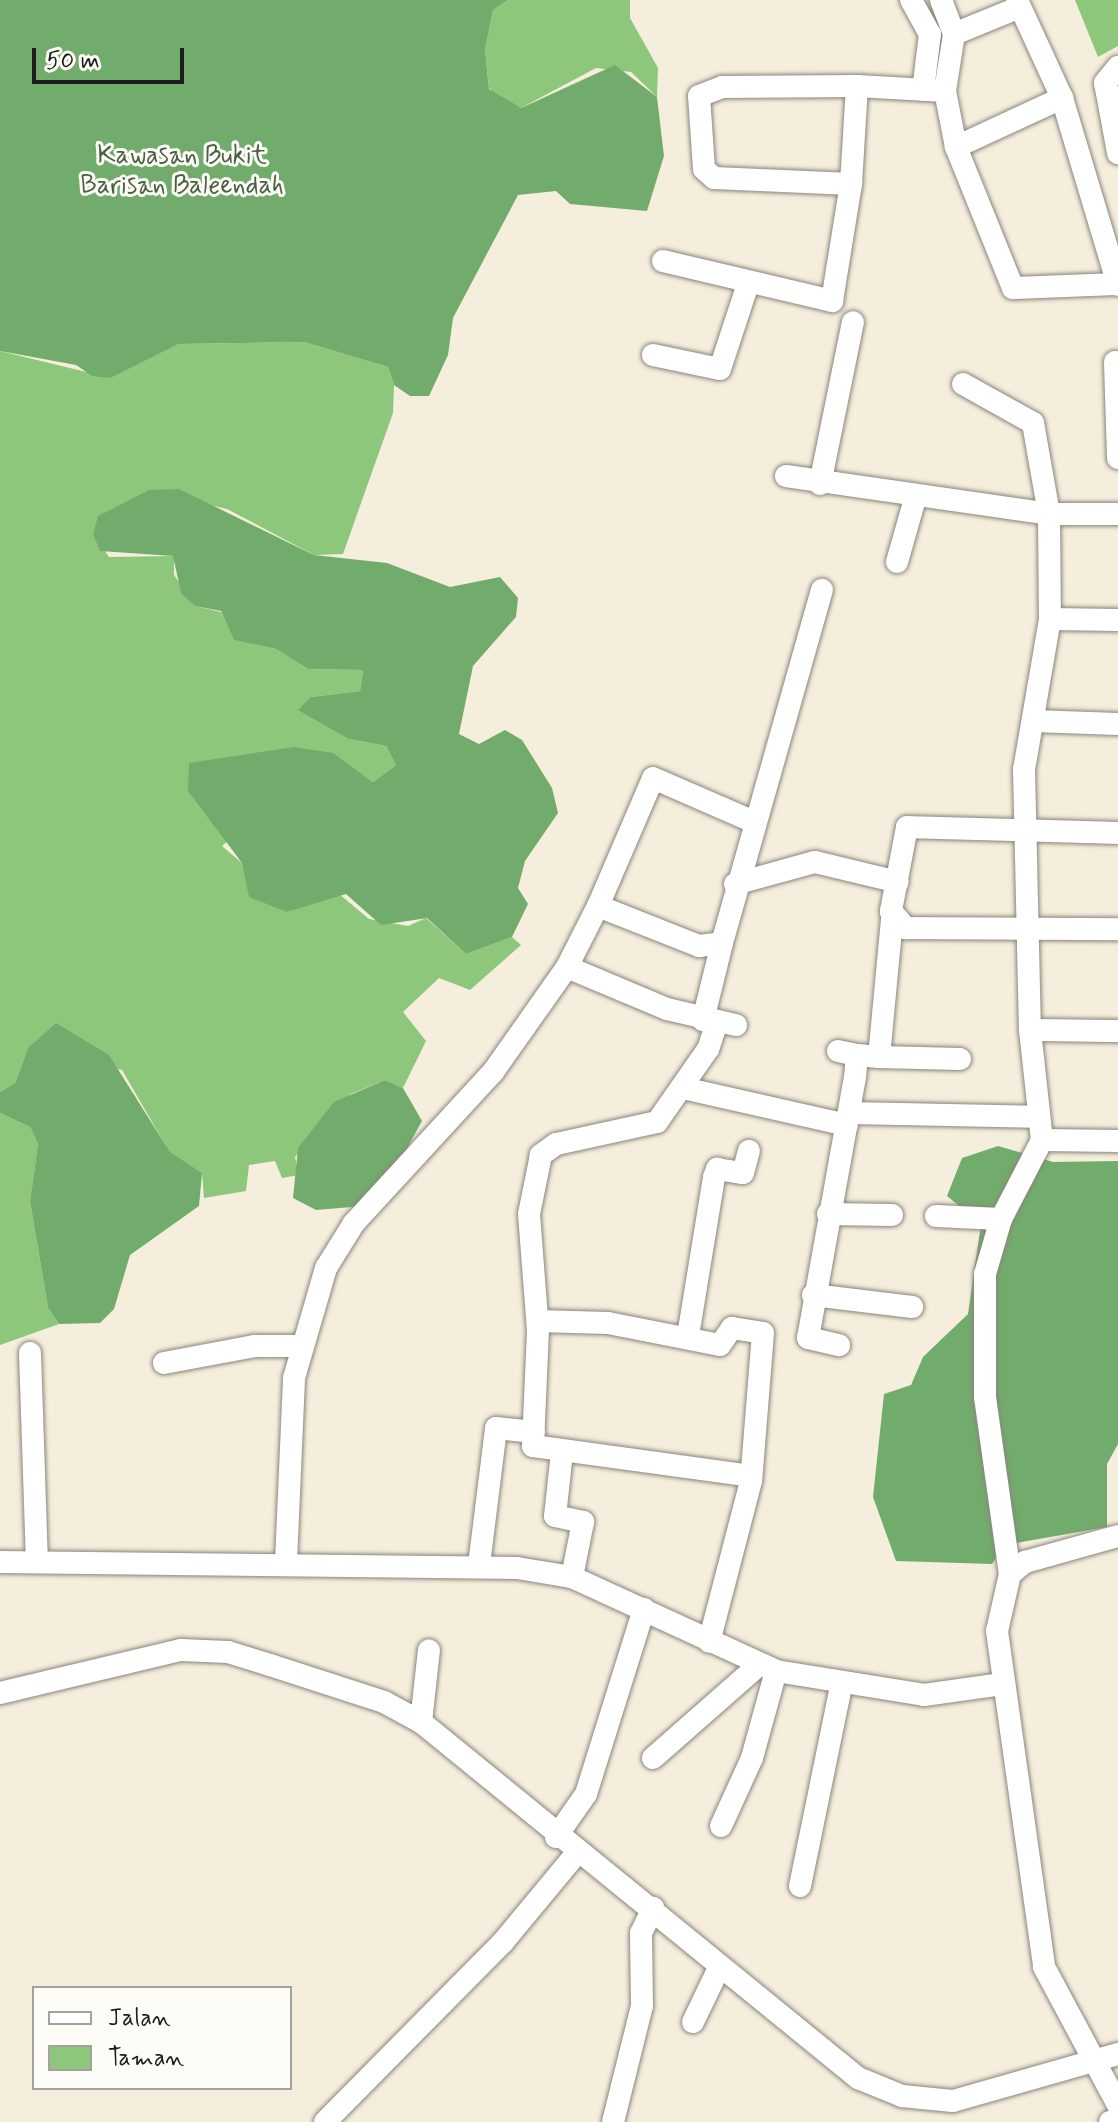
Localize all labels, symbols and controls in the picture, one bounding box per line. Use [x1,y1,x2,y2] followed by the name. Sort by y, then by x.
[36,32,188,82] scale bar
[46,46,100,77] text: 50 m
[76,141,288,202] park label: Kawasan Bukit Barisan Baleendah
[32,1986,292,2090] legend
[108,2003,171,2034] text: Jalan
[108,2043,184,2074] text: Taman

